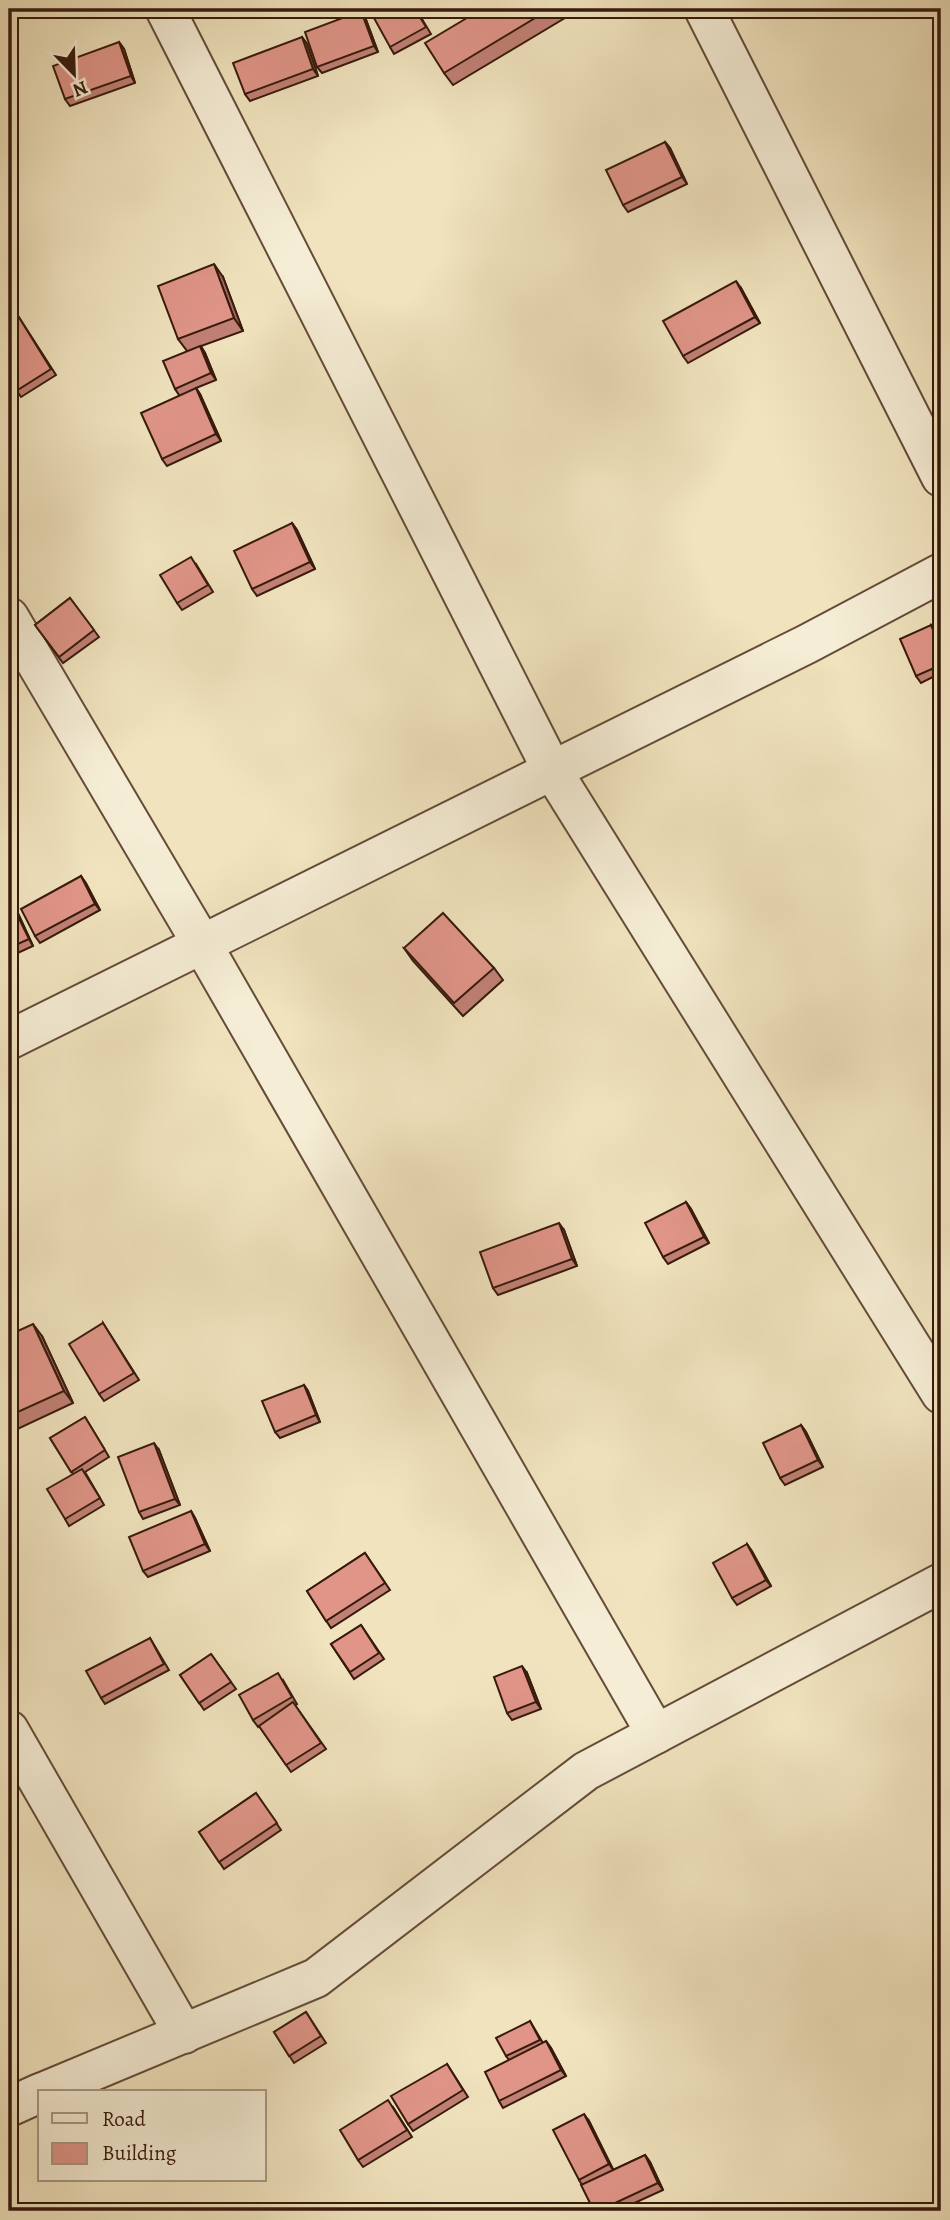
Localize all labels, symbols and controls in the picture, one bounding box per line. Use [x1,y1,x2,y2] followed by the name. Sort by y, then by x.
[38,38,108,108] north arrow
[69,74,92,103] text: N
[38,2090,266,2182] legend
[102,2105,146,2133] text: Road
[102,2139,177,2167] text: Building

